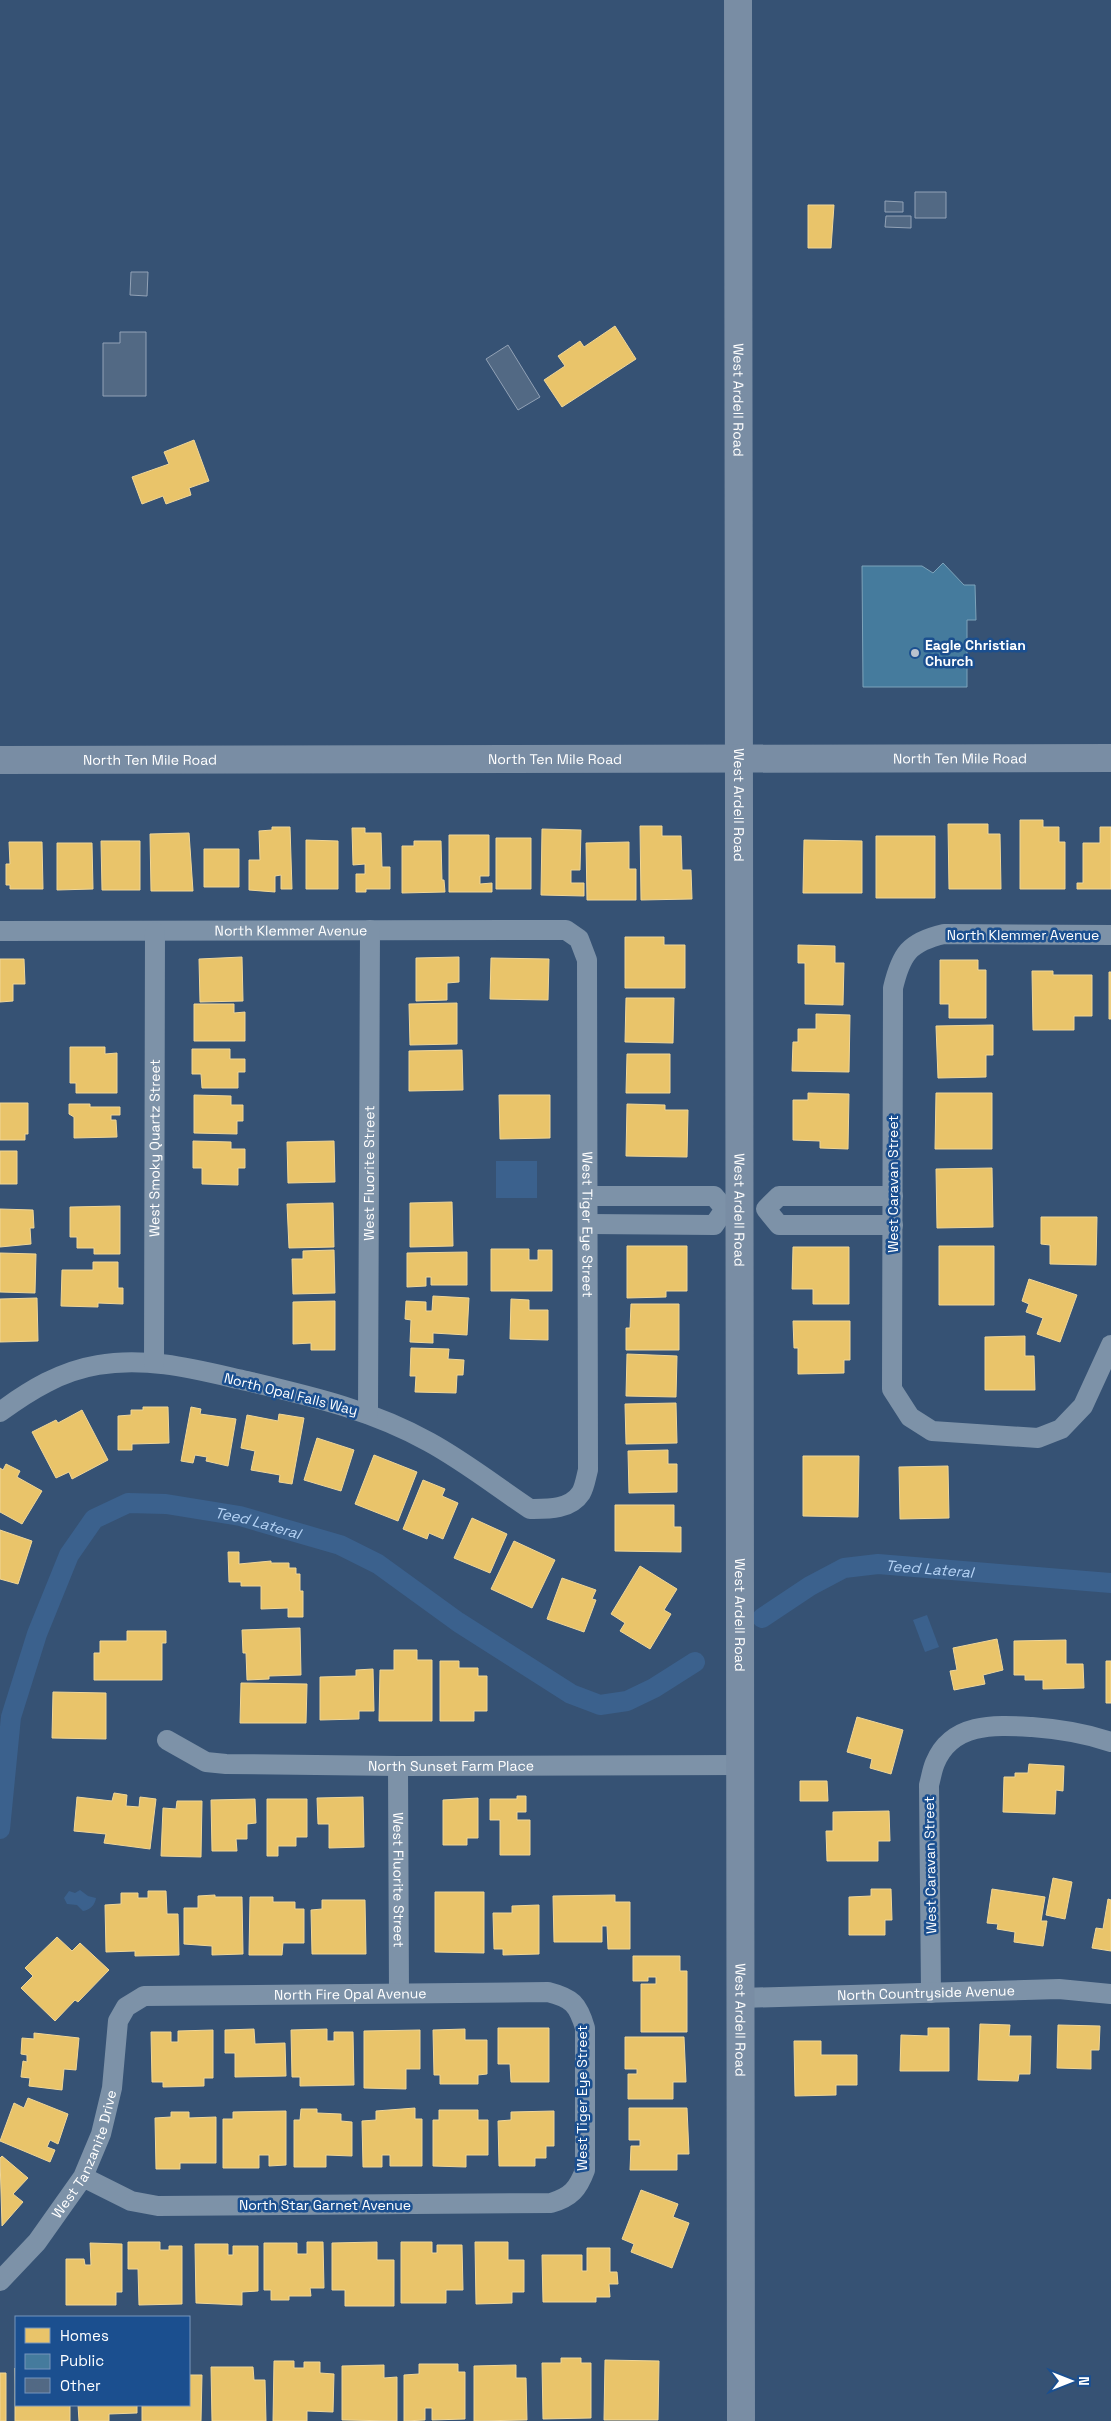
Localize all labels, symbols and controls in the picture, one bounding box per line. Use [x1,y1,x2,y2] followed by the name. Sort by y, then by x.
[729,343,748,457] street label: West Ardell Road
[925,636,1026,670] place label: Eagle Christian Church
[909,647,921,659] marker: Eagle Christian Church
[730,748,748,862] street label: West Ardell Road
[893,749,1027,767] street label: North Ten Mile Road
[488,750,622,768] street label: North Ten Mile Road
[83,751,217,769] street label: North Ten Mile Road
[215,921,367,940] street label: North Klemmer Avenue
[947,926,1099,944] street label: North Klemmer Avenue
[145,1059,164,1237] street label: West Smoky Quartz Street
[360,1105,378,1241] street label: West Fluorite Street
[884,1115,902,1253] street label: West Caravan Street
[578,1152,597,1298] street label: West Tiger Eye Street
[730,1153,749,1267] street label: West Ardell Road
[222,1369,360,1419] street label: North Opal Falls Way
[214,1503,305,1543] water label: Teed Lateral
[885,1555,976,1581] water label: Teed Lateral
[731,1558,749,1672] street label: West Ardell Road
[368,1757,534,1775] street label: North Sunset Farm Place
[920,1796,940,1934] street label: West Caravan Street
[389,1812,408,1948] street label: West Fluorite Street
[731,1963,750,2077] street label: West Ardell Road
[837,1981,1015,2004] street label: North Countryside Avenue
[274,1984,427,2004] street label: North Fire Opal Avenue
[573,2025,591,2171] street label: West Tiger Eye Street
[48,2088,120,2222] street label: West Tanzanite Drive
[239,2196,411,2214] street label: North Star Garnet Avenue
[15,2316,190,2406] legend
[60,2326,109,2345] text: Homes
[60,2351,104,2370] text: Public
[1046,2356,1096,2406] north arrow
[60,2376,101,2395] text: Other
[1075,2376,1093,2386] text: N

